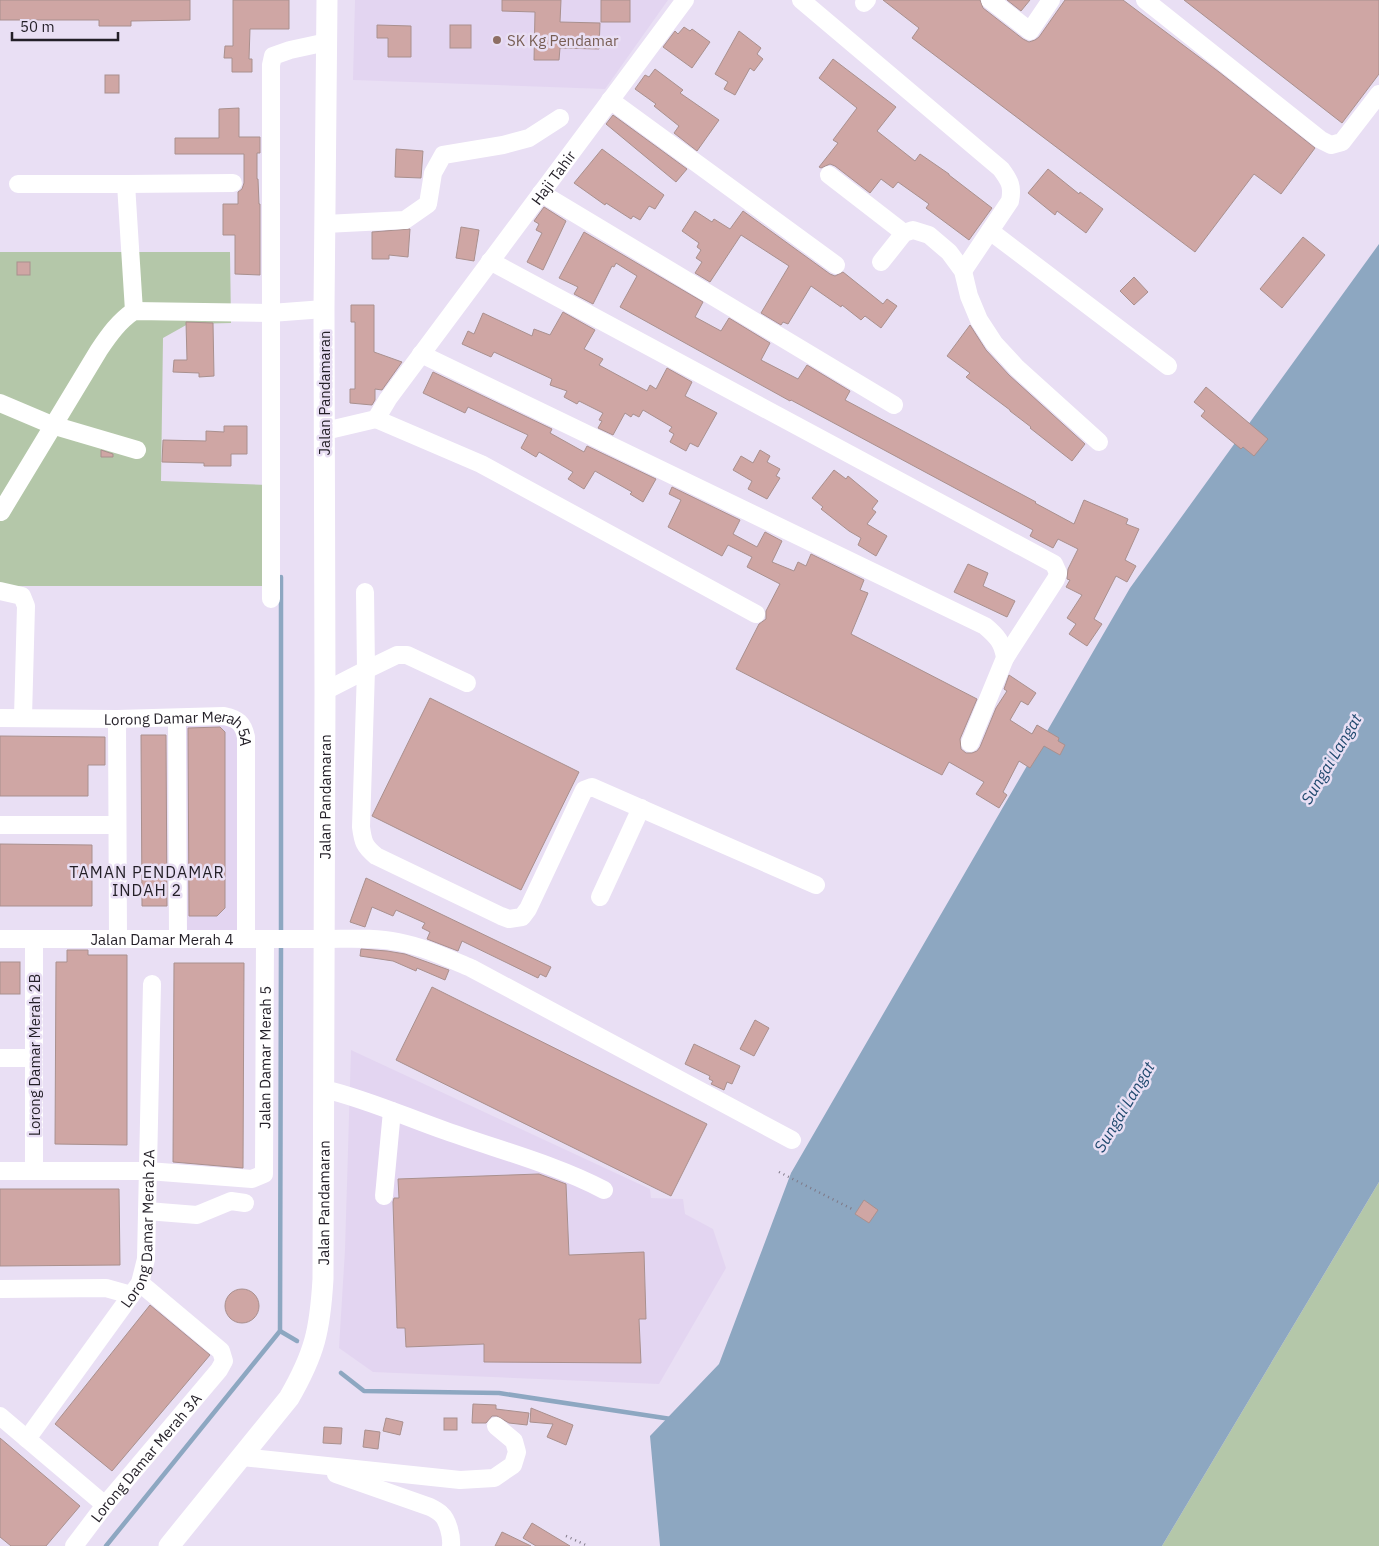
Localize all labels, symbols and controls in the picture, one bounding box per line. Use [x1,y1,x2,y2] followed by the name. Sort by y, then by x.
[12,10,119,42] scale bar
[20,17,55,36] text: 50 m
[507,31,619,50] place label: SK Kg Pendamar
[491,34,503,46] marker: SK Kg Pendamar
[527,146,580,208] street label: Haji Tahir
[315,330,334,456] street label: Jalan Pandamaran
[104,706,256,747] street label: Lorong Damar Merah 5A
[1296,710,1366,808] water label: Sungai Langat
[315,734,334,859] street label: Jalan Pandamaran
[69,862,225,900] district label: TAMAN PENDAMAR INDAH 2
[90,930,234,949] street label: Jalan Damar Merah 4
[25,974,44,1136] street label: Lorong Damar Merah 2B
[255,986,274,1129] street label: Jalan Damar Merah 5
[1089,1058,1159,1156] water label: Sungai Langat
[314,1140,333,1265] street label: Jalan Pandamaran
[116,1149,158,1311] street label: Lorong Damar Merah 2A
[86,1389,205,1526] street label: Lorong Damar Merah 3A

